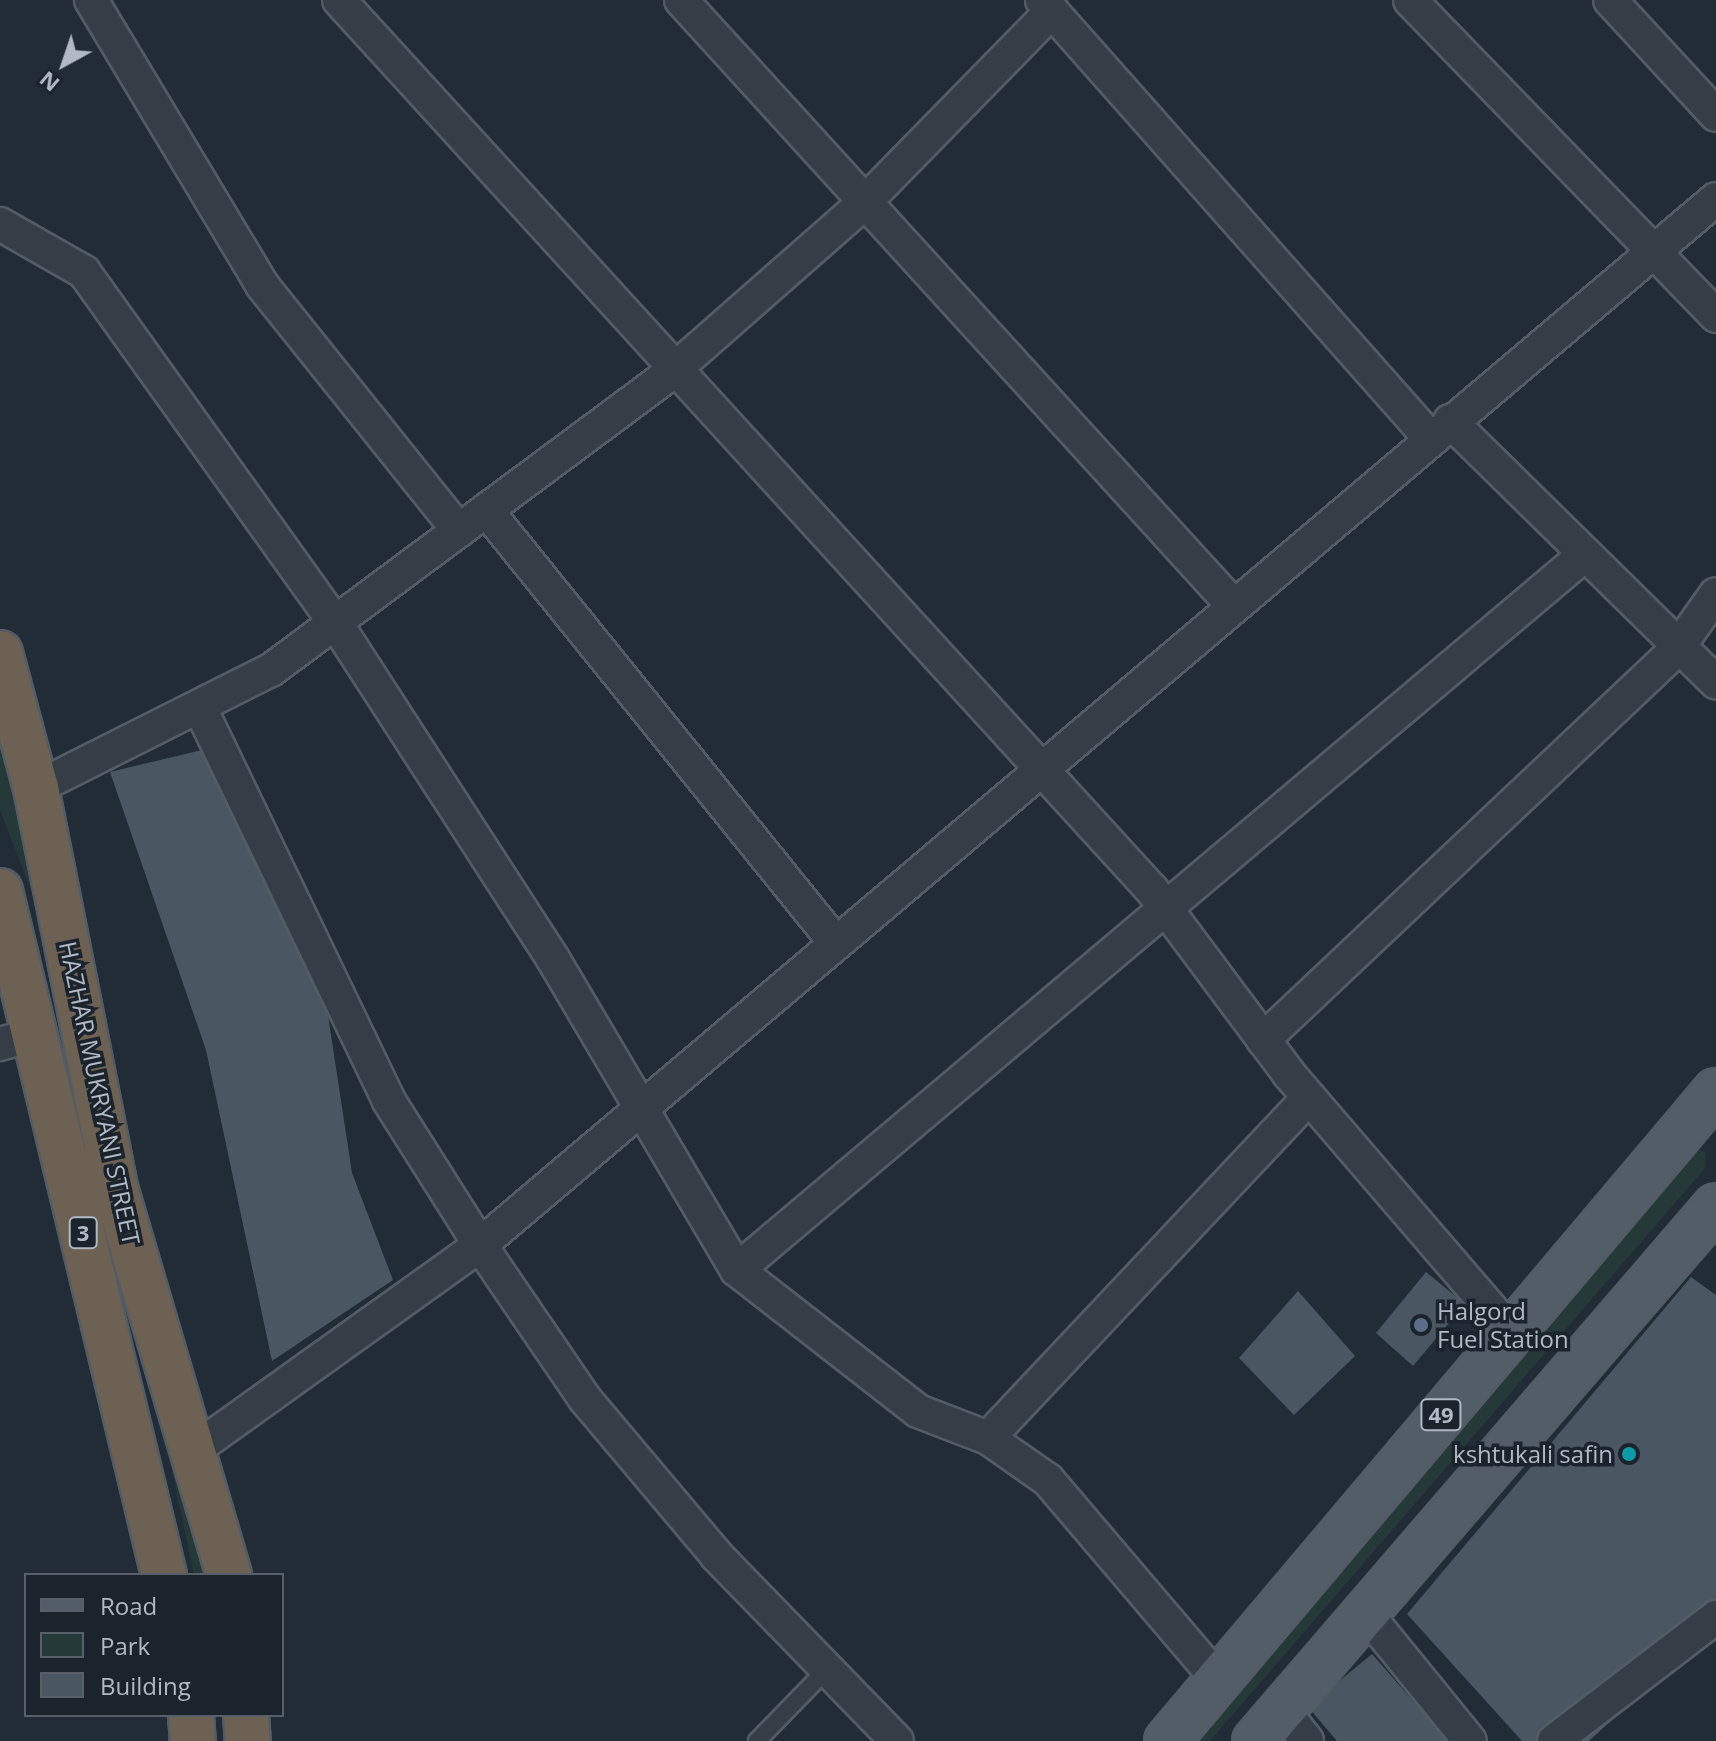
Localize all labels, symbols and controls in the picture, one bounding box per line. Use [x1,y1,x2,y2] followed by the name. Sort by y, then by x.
[24,24,104,104] north arrow
[32,65,65,100] text: N
[54,938,146,1248] street label: HAZHAR MUKRYANI STREET
[67,1215,99,1251] road number: 3
[1437,1297,1569,1353] place label: Halgord Fuel Station
[1412,1316,1430,1334] marker: Halgord Fuel Station
[1419,1397,1463,1433] road number: 49
[1453,1440,1613,1468] place label: kshtukali safin
[1620,1445,1638,1463] marker: kshtukali safin
[24,1573,284,1717] legend
[100,1589,157,1622] text: Road
[100,1629,150,1662] text: Park
[100,1669,191,1702] text: Building

